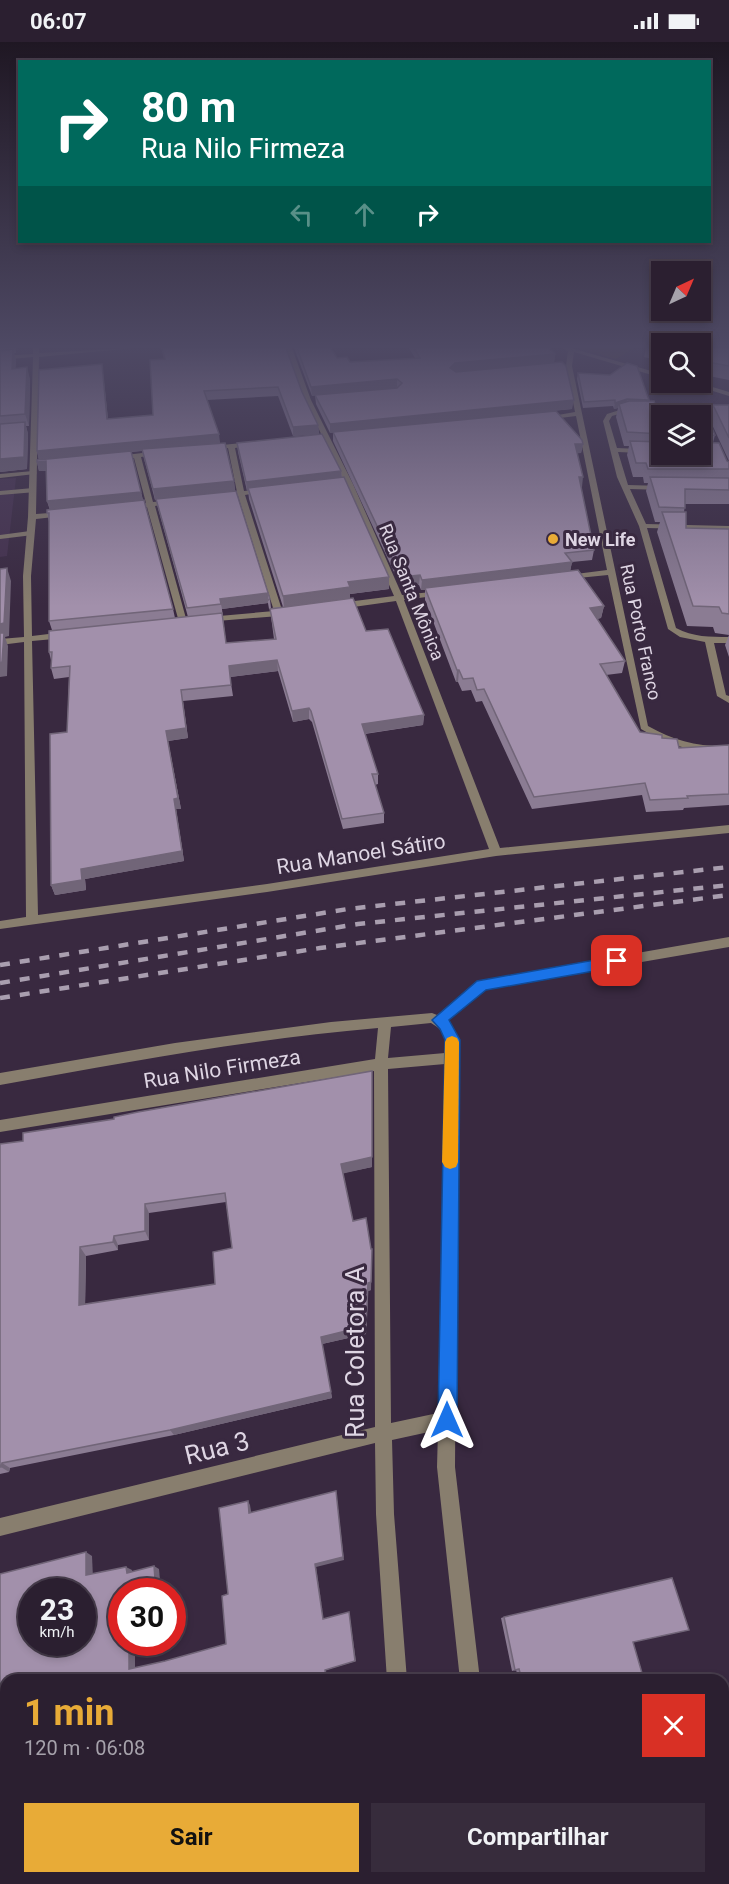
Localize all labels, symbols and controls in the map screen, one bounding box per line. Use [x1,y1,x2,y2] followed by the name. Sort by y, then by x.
[30,9,87,34] text: 06:07
[141,83,236,132] text: 80 m
[42,84,120,162] icon: right
[141,133,345,165] text: Rua Nilo Firmeza
[285,198,318,231] icon: left
[348,198,381,231] icon: ahead
[411,198,444,231] icon: right
[651,261,711,321] north arrow
[651,261,711,465] map controls
[651,333,711,393] button: search
[651,405,711,465] button: layers
[375,521,449,663] street label: Rua Santa Mônica
[565,529,636,550] place label: New Life
[546,532,560,546] marker: New Life
[616,562,666,702] street label: Rua Porto Franco
[275,829,447,879] street label: Rua Manoel Sátiro
[591,935,642,986] pin
[600,944,633,977] icon: arrive
[142,1045,302,1093] street label: Rua Nilo Firmeza
[340,1266,370,1438] street label: Rua Coletora A
[415,1388,479,1452] position arrow
[182,1426,252,1470] street label: Rua 3
[108,1578,186,1656] speed limit sign: 30
[40,1592,74,1627] text: 23
[39,1623,75,1641] text: km/h
[24,1692,115,1734] text: 1 min
[642,1694,705,1757] button: close
[24,1736,145,1760] text: 120 m · 06:08
[24,1803,359,1872] button: Sair
[371,1803,705,1872] button: Compartilhar

